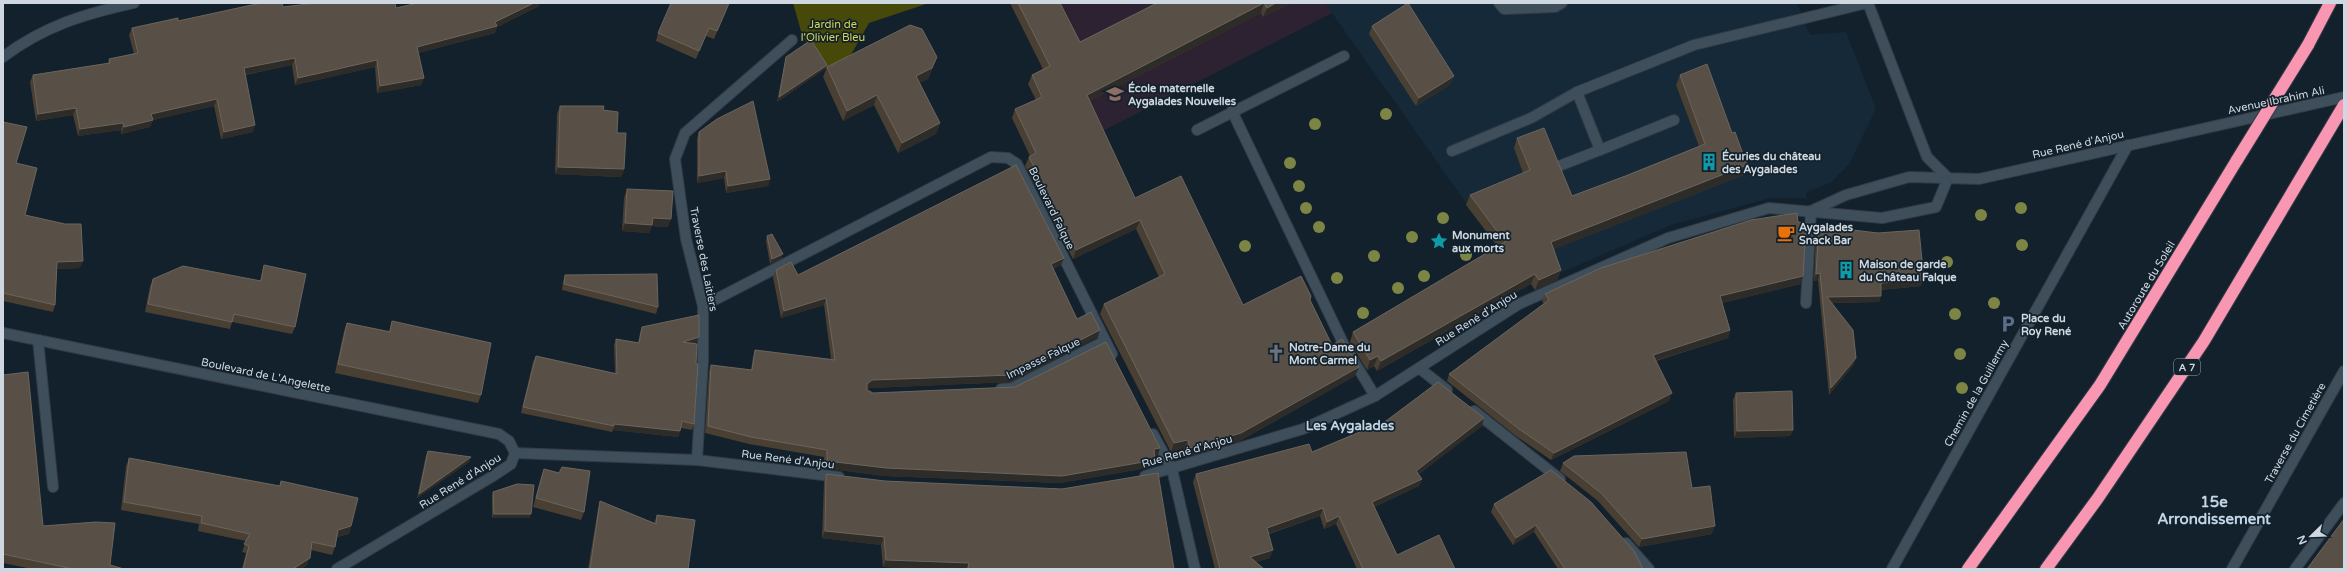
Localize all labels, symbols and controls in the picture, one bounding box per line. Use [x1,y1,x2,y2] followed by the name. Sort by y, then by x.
[801,18,865,44] park label: Jardin de l'Olivier Bleu
[1128,81,1237,109] place label: École maternelle Aygalades Nouvelles
[1105,84,1125,104] school or university icon: École maternelle Aygalades Nouvelles
[2227,84,2326,117] street label: Avenue Ibrahim Ali
[2031,128,2125,161] street label: Rue René d'Anjou
[1722,149,1821,177] place label: Écuries du château des Aygalades
[1699,152,1719,172] building icon: Écuries du château des Aygalades
[1026,165,1077,252] street label: Boulevard Falque
[687,206,720,312] street label: Traverse des Laitiers
[1799,221,1854,247] place label: Aygalades Snack Bar
[1776,223,1796,243] cafe icon: Aygalades Snack Bar
[1452,229,1510,255] place label: Monument aux morts
[1429,231,1449,251] place icon: Monument aux morts
[2115,239,2178,332] street label: Autoroute du Soleil
[1859,258,1957,285] place label: Maison de garde du Château Falque
[1836,260,1856,280] building icon: Maison de garde du Château Falque
[1433,288,1520,349] street label: Rue René d'Anjou
[2021,312,2072,339] place label: Place du Roy René
[1998,314,2018,334] parking icon: Place du Roy René
[1004,335,1082,382] street label: Impasse Falque
[1942,337,2011,449] street label: Chemin de la Guillermy
[1289,341,1371,367] place label: Notre-Dame du Mont Carmel
[1266,343,1286,363] church icon: Notre-Dame du Mont Carmel
[200,355,332,396] street label: Boulevard de L'Angelette
[2174,359,2200,375] road number: A 7
[2262,380,2329,486] street label: Traverse du Cimetière
[1306,418,1394,434] district label: Les Aygalades
[1140,432,1234,471] street label: Rue René d'Anjou
[741,447,835,472] street label: Rue René d'Anjou
[417,451,504,512] street label: Rue René d'Anjou
[2157,493,2271,528] district label: 15e Arrondissement
[2291,516,2331,556] north arrow
[2295,533,2310,546] text: N

